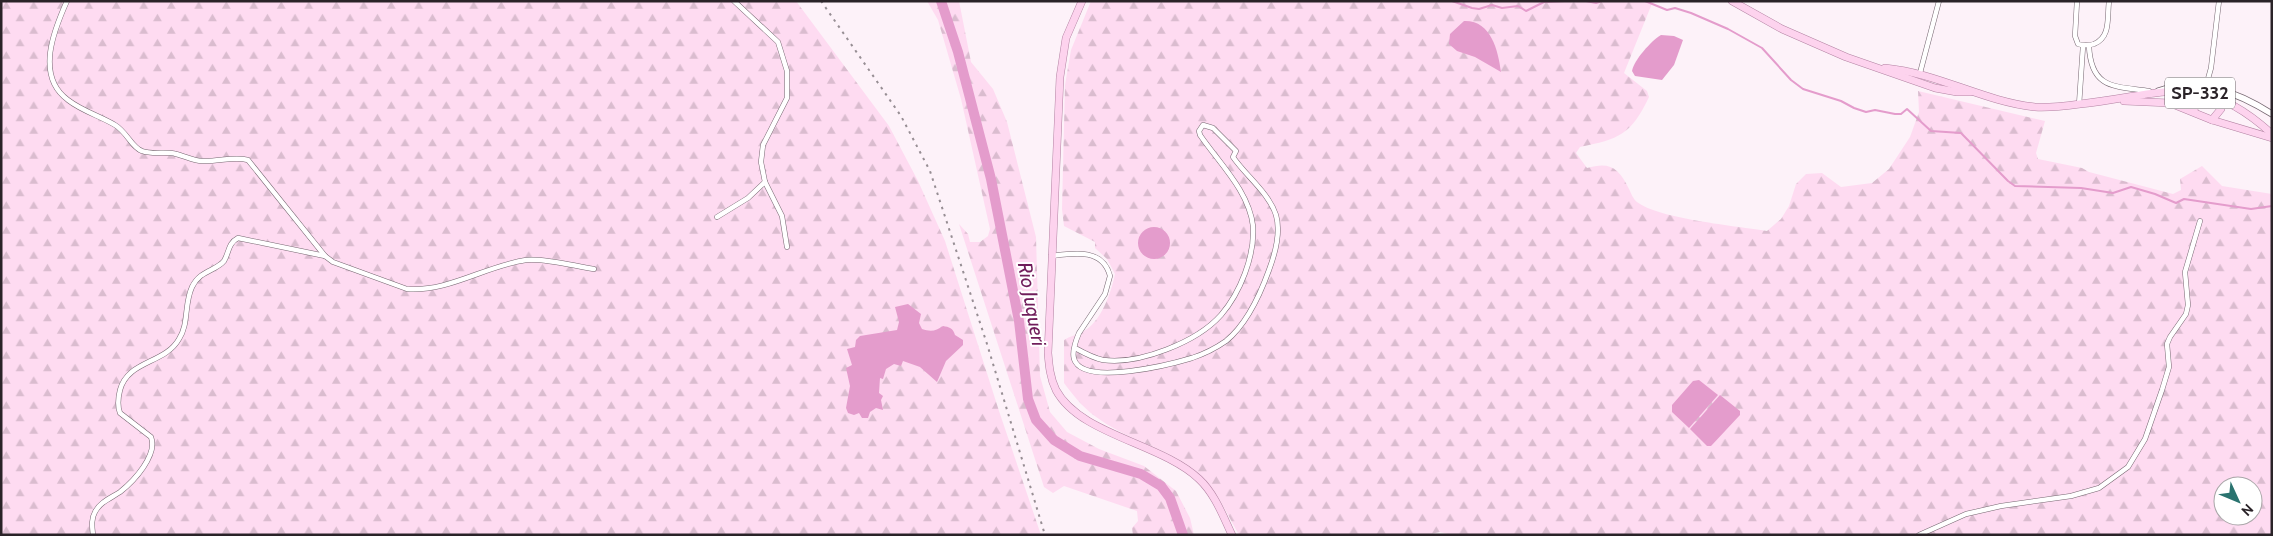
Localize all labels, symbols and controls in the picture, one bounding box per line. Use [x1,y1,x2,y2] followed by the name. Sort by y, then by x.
[2165,78,2235,109] road number: SP-332
[1013,260,1051,348] water label: Rio Juqueri
[2213,476,2263,526] north arrow
[2237,500,2257,520] text: N

